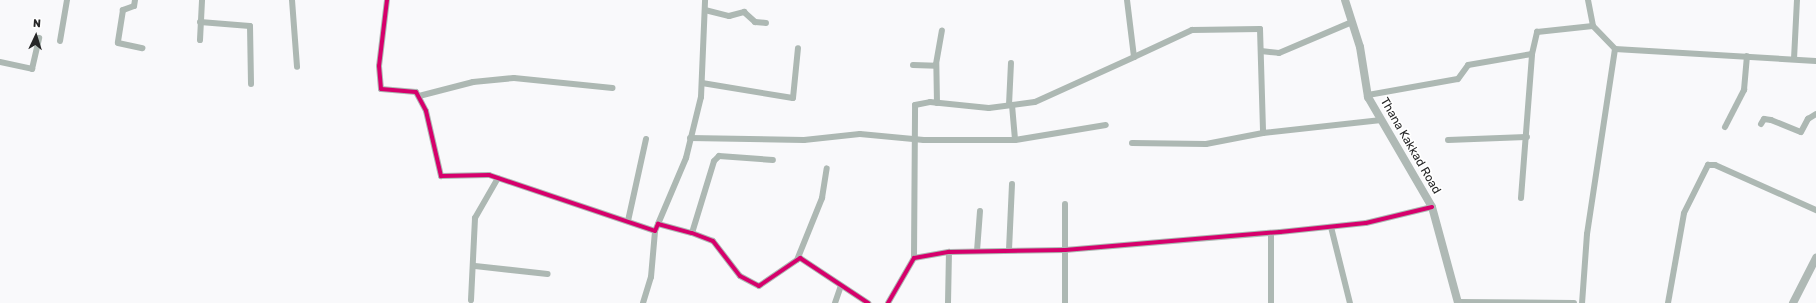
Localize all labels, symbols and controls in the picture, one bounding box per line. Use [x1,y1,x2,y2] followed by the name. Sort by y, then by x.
[16,16,56,56] north arrow
[32,17,41,30] text: N
[1377,95,1443,197] street label: Thana Kakkad Road

